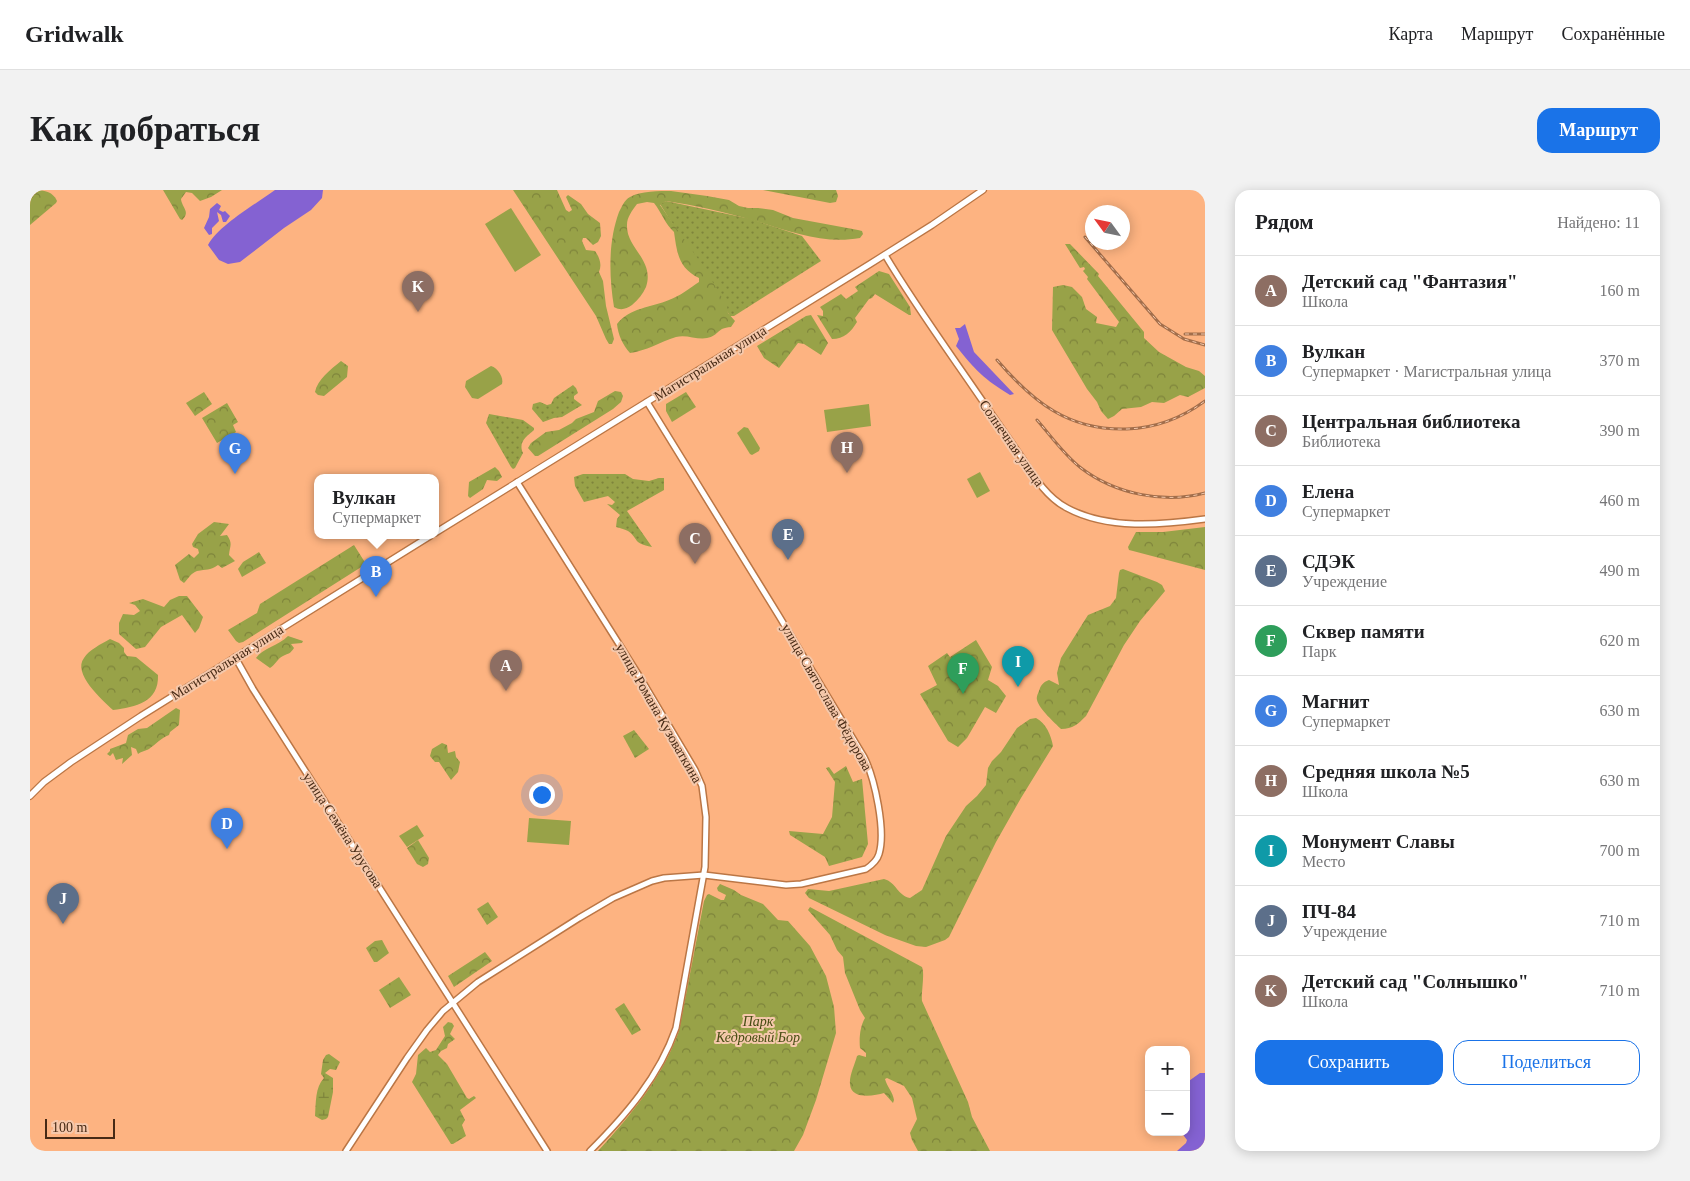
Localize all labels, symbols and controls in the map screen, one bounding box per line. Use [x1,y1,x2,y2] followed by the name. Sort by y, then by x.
[25,21,124,47] text: Gridwalk
[1388,24,1433,44] text: Карта
[1461,24,1533,44] text: Маршрут
[1561,24,1665,44] text: Сохранённые
[1537,108,1660,153] button: Маршрут
[30,110,260,149] text: Как добраться
[1085,205,1130,250] north arrow
[1255,210,1314,234] text: Рядом
[1557,214,1640,231] text: Найдено: 11
[402,271,434,312] pin: K
[1302,271,1518,292] text: Детский сад "Фантазия"
[1265,282,1277,299] text: A
[1600,282,1640,299] text: 160 m
[1302,293,1348,310] text: Школа
[651,322,770,404] street label: Магистральная улица
[1302,341,1365,362] text: Вулкан
[1266,352,1276,369] text: B
[1600,352,1640,369] text: 370 m
[1302,363,1551,380] text: Супермаркет · Магистральная улица
[976,397,1047,490] street label: Солнечная улица
[1302,411,1520,432] text: Центральная библиотека
[1265,422,1277,439] text: C
[1600,422,1640,439] text: 390 m
[831,432,863,473] pin: H
[219,433,251,474] pin: G
[1302,433,1381,450] text: Библиотека
[314,474,439,539] popup
[1302,481,1354,502] text: Елена
[332,487,396,508] text: Вулкан
[1265,492,1277,509] text: D
[1600,492,1640,509] text: 460 m
[1302,503,1390,520] text: Супермаркет
[332,509,421,526] text: Супермаркет
[772,519,804,560] pin: E
[679,523,711,564] pin: C
[1302,551,1355,572] text: СДЭК
[360,556,392,597] pin: B
[1266,562,1276,579] text: E
[1600,562,1640,579] text: 490 m
[1302,573,1387,590] text: Учреждение
[168,621,287,703] street label: Магистральная улица
[778,621,875,774] street label: улица Святослава Фёдорова
[1302,621,1425,642] text: Сквер памяти
[1266,632,1276,649] text: F
[1600,632,1640,649] text: 620 m
[612,641,705,786] street label: улица Романа Кузоваткина
[1302,643,1336,660] text: Парк
[1002,646,1034,687] pin: I
[490,650,522,691] pin: A
[947,653,979,694] pin: F
[1302,691,1369,712] text: Магнит
[1265,702,1277,719] text: G
[1600,702,1640,719] text: 630 m
[1302,713,1390,730] text: Супермаркет
[1302,761,1470,782] text: Средняя школа №5
[300,770,386,891] street label: улица Семёна Урусова
[1265,772,1277,789] text: H
[1600,772,1640,789] text: 630 m
[529,782,555,808] your location
[1302,783,1348,800] text: Школа
[211,808,243,849] pin: D
[1302,831,1455,852] text: Монумент Славы
[1268,842,1274,859] text: I
[1600,842,1640,859] text: 700 m
[1302,853,1345,870] text: Место
[47,883,79,924] pin: J
[1302,901,1356,922] text: ПЧ-84
[1267,912,1275,929] text: J
[1600,912,1640,929] text: 710 m
[1302,923,1387,940] text: Учреждение
[1302,971,1529,992] text: Детский сад "Солнышко"
[1265,982,1277,999] text: K
[1600,982,1640,999] text: 710 m
[1302,993,1348,1010] text: Школа
[715,1014,800,1045] park label: Парк Кедровый Бор
[1255,1040,1443,1085] button: Сохранить
[1453,1040,1640,1085] button: Поделиться
[1145,1046,1190,1136] map controls
[1145,1046,1190,1091] button: +
[1145,1091,1190,1136] button: −
[45,1116,115,1139] scale bar
[52,1120,87,1135] text: 100 m

